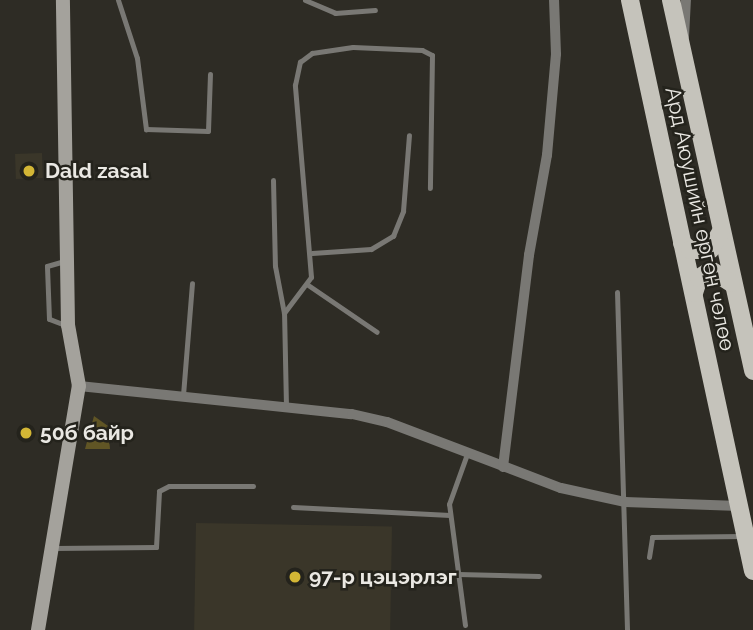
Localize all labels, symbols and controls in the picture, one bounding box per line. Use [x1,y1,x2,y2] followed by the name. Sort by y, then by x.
[660,84,740,354] street label: Ард Аюушийн өргөн чөлөө
[45,158,149,184] place label: Dald zasal
[19,161,39,181] marker: Dald zasal
[40,420,134,446] place label: 50б байр
[18,425,34,441] marker: 50б байр
[309,564,457,590] place label: 97-р цэцэрлэг
[287,569,303,585] marker: 97-р цэцэрлэг

